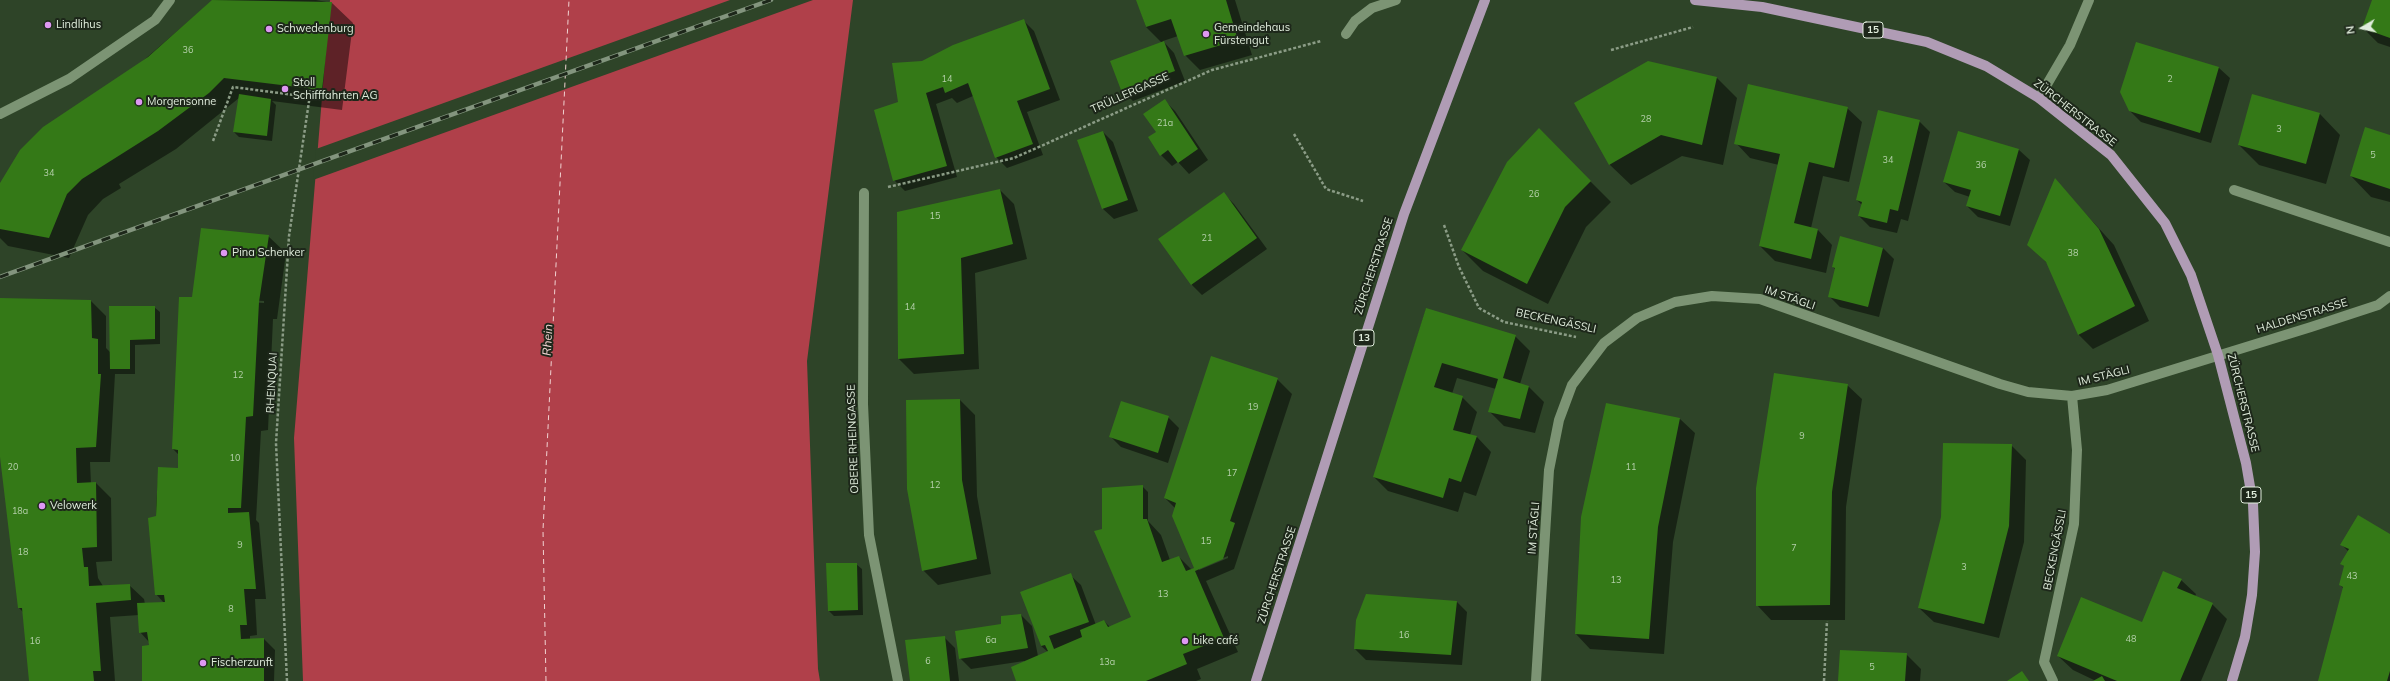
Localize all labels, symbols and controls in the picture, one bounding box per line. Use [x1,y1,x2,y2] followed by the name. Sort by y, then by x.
[2342,8,2382,48] north arrow
[56,18,101,32] place label: Lindlihus
[43,20,53,30] marker: Lindlihus
[1214,21,1290,47] place label: Gemeindehaus Fürstengut
[277,22,354,36] place label: Schwedenburg
[1863,22,1883,38] road number: 15
[264,24,274,34] marker: Schwedenburg
[2343,25,2358,35] text: N
[1201,29,1211,39] marker: Gemeindehaus Fürstengut
[183,45,193,55] house number: 36
[1089,70,1171,116] street label: TRÜLLERGASSE
[942,74,952,84] house number: 14
[2167,74,2173,84] house number: 2
[293,76,378,102] place label: Stoll Schifffahrten AG
[2031,77,2119,149] street label: ZÜRCHERSTRASSE
[280,84,290,94] marker: Stoll Schifffahrten AG
[147,95,216,109] place label: Morgensonne
[134,97,144,107] marker: Morgensonne
[1641,114,1651,124] house number: 28
[1157,118,1173,128] house number: 21a
[2276,124,2282,134] house number: 3
[2370,150,2376,160] house number: 5
[1883,155,1893,165] house number: 34
[1976,160,1986,170] house number: 36
[44,168,54,178] house number: 34
[1529,189,1539,199] house number: 26
[930,211,940,221] house number: 15
[1352,216,1396,316] street label: ZÜRCHERSTRASSE
[1202,233,1212,243] house number: 21
[232,246,304,260] place label: Pina Schenker
[219,248,229,258] marker: Pina Schenker
[2068,248,2078,258] house number: 38
[1763,283,1817,313] street label: IM STÄGLI
[2255,296,2349,336] street label: HALDENSTRASSE
[905,302,915,312] house number: 14
[1515,306,1597,336] street label: BECKENGÄSSLI
[540,324,556,356] water label: Rhein
[1354,330,1374,346] road number: 13
[264,352,280,414] street label: RHEINQUAI
[2224,352,2262,454] street label: ZÜRCHERSTRASSE
[2077,363,2131,389] street label: IM STÄGLI
[233,370,243,380] house number: 12
[844,384,862,494] street label: OBERE RHEINGASSE
[1248,402,1258,412] house number: 19
[1799,431,1805,441] house number: 9
[230,453,240,463] house number: 10
[8,462,18,472] house number: 20
[1626,462,1636,472] house number: 11
[1227,468,1237,478] house number: 17
[930,480,940,490] house number: 12
[2241,487,2261,503] road number: 15
[50,499,97,513] place label: Velowerk
[37,501,47,511] marker: Velowerk
[1526,501,1542,555] street label: IM STÄGLI
[12,506,28,516] house number: 18a
[2041,509,2069,591] street label: BECKENGÄSSLI
[1255,525,1299,625] street label: ZÜRCHERSTRASSE
[1201,536,1211,546] house number: 15
[237,540,243,550] house number: 9
[1791,543,1797,553] house number: 7
[18,547,28,557] house number: 18
[1961,562,1967,572] house number: 3
[2347,571,2357,581] house number: 43
[1611,575,1621,585] house number: 13
[1158,589,1168,599] house number: 13
[228,604,234,614] house number: 8
[1399,630,1409,640] house number: 16
[1193,634,1238,648] place label: bike café
[2126,634,2136,644] house number: 48
[986,635,996,645] house number: 6a
[30,636,40,646] house number: 16
[1180,636,1190,646] marker: bike café
[211,656,273,670] place label: Fischerzunft
[925,656,931,666] house number: 6
[1099,657,1115,667] house number: 13a
[198,658,208,668] marker: Fischerzunft
[1869,662,1875,672] house number: 5

